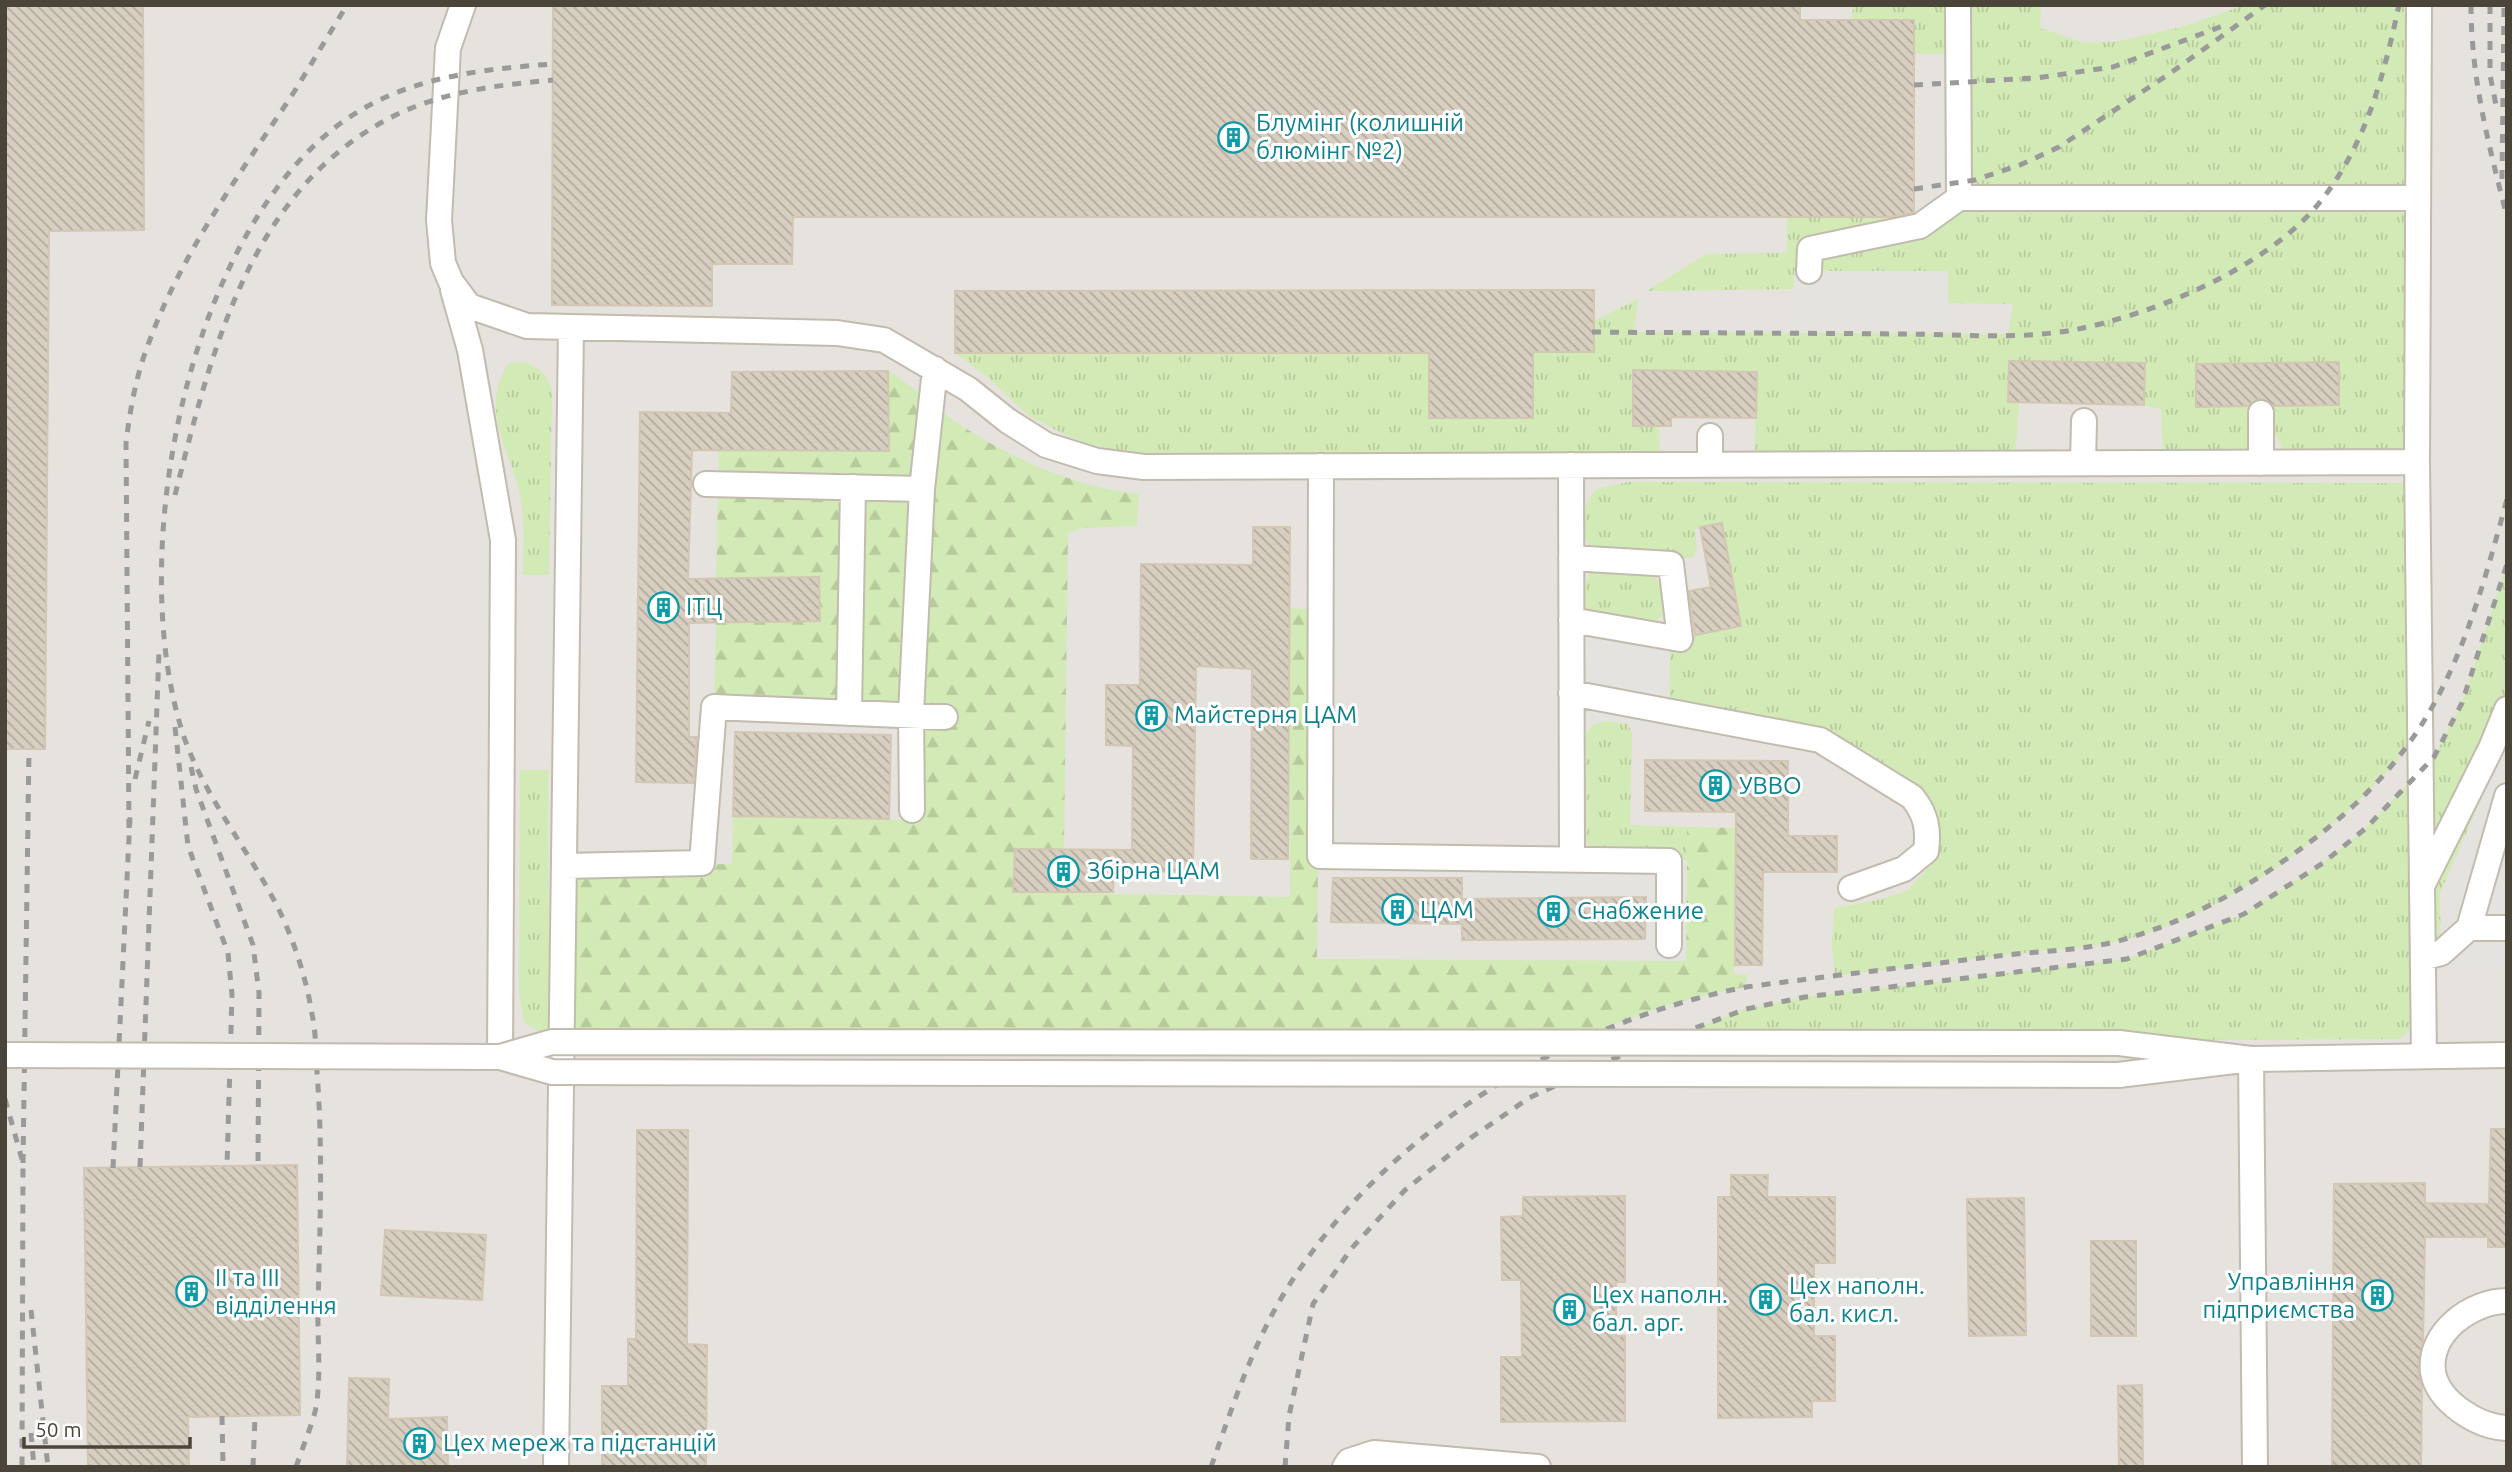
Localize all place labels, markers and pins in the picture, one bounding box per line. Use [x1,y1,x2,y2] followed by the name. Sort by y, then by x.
[1256,109,1464,164] place label: Блумінг (колишній блюмінг №2)
[1216,120,1250,154] building icon: Блумінг (колишній блюмінг №2)
[646,590,680,624] building icon: ІТЦ
[686,593,722,620] place label: ІТЦ
[1134,698,1168,732] building icon: Майстерня ЦАМ
[1174,701,1357,728] place label: Майстерня ЦАМ
[1699,769,1733,803] building icon: УВВО
[1739,772,1802,799] place label: УВВО
[1047,854,1081,888] building icon: Збірна ЦАМ
[1087,857,1220,884] place label: Збірна ЦАМ
[1380,893,1414,927] building icon: ЦАМ
[1537,894,1571,928] building icon: Снабжение
[1420,896,1474,923] place label: ЦАМ
[1577,897,1704,924] place label: Снабжение
[215,1264,337,1319] place label: II та III відділення
[2203,1268,2355,1323] place label: Управління підприємства
[1789,1272,1925,1327] place label: Цех наполн. бал. кисл.
[175,1275,209,1309] building icon: II та III відділення
[2361,1279,2395,1313] building icon: Управління підприємства
[1592,1281,1728,1336] place label: Цех наполн. бал. арг.
[1749,1283,1783,1317] building icon: Цех наполн. бал. кисл.
[1552,1292,1586,1326] building icon: Цех наполн. бал. арг.
[403,1426,437,1460] building icon: Цех мереж та підстанцій
[443,1429,717,1456] place label: Цех мереж та підстанцій

